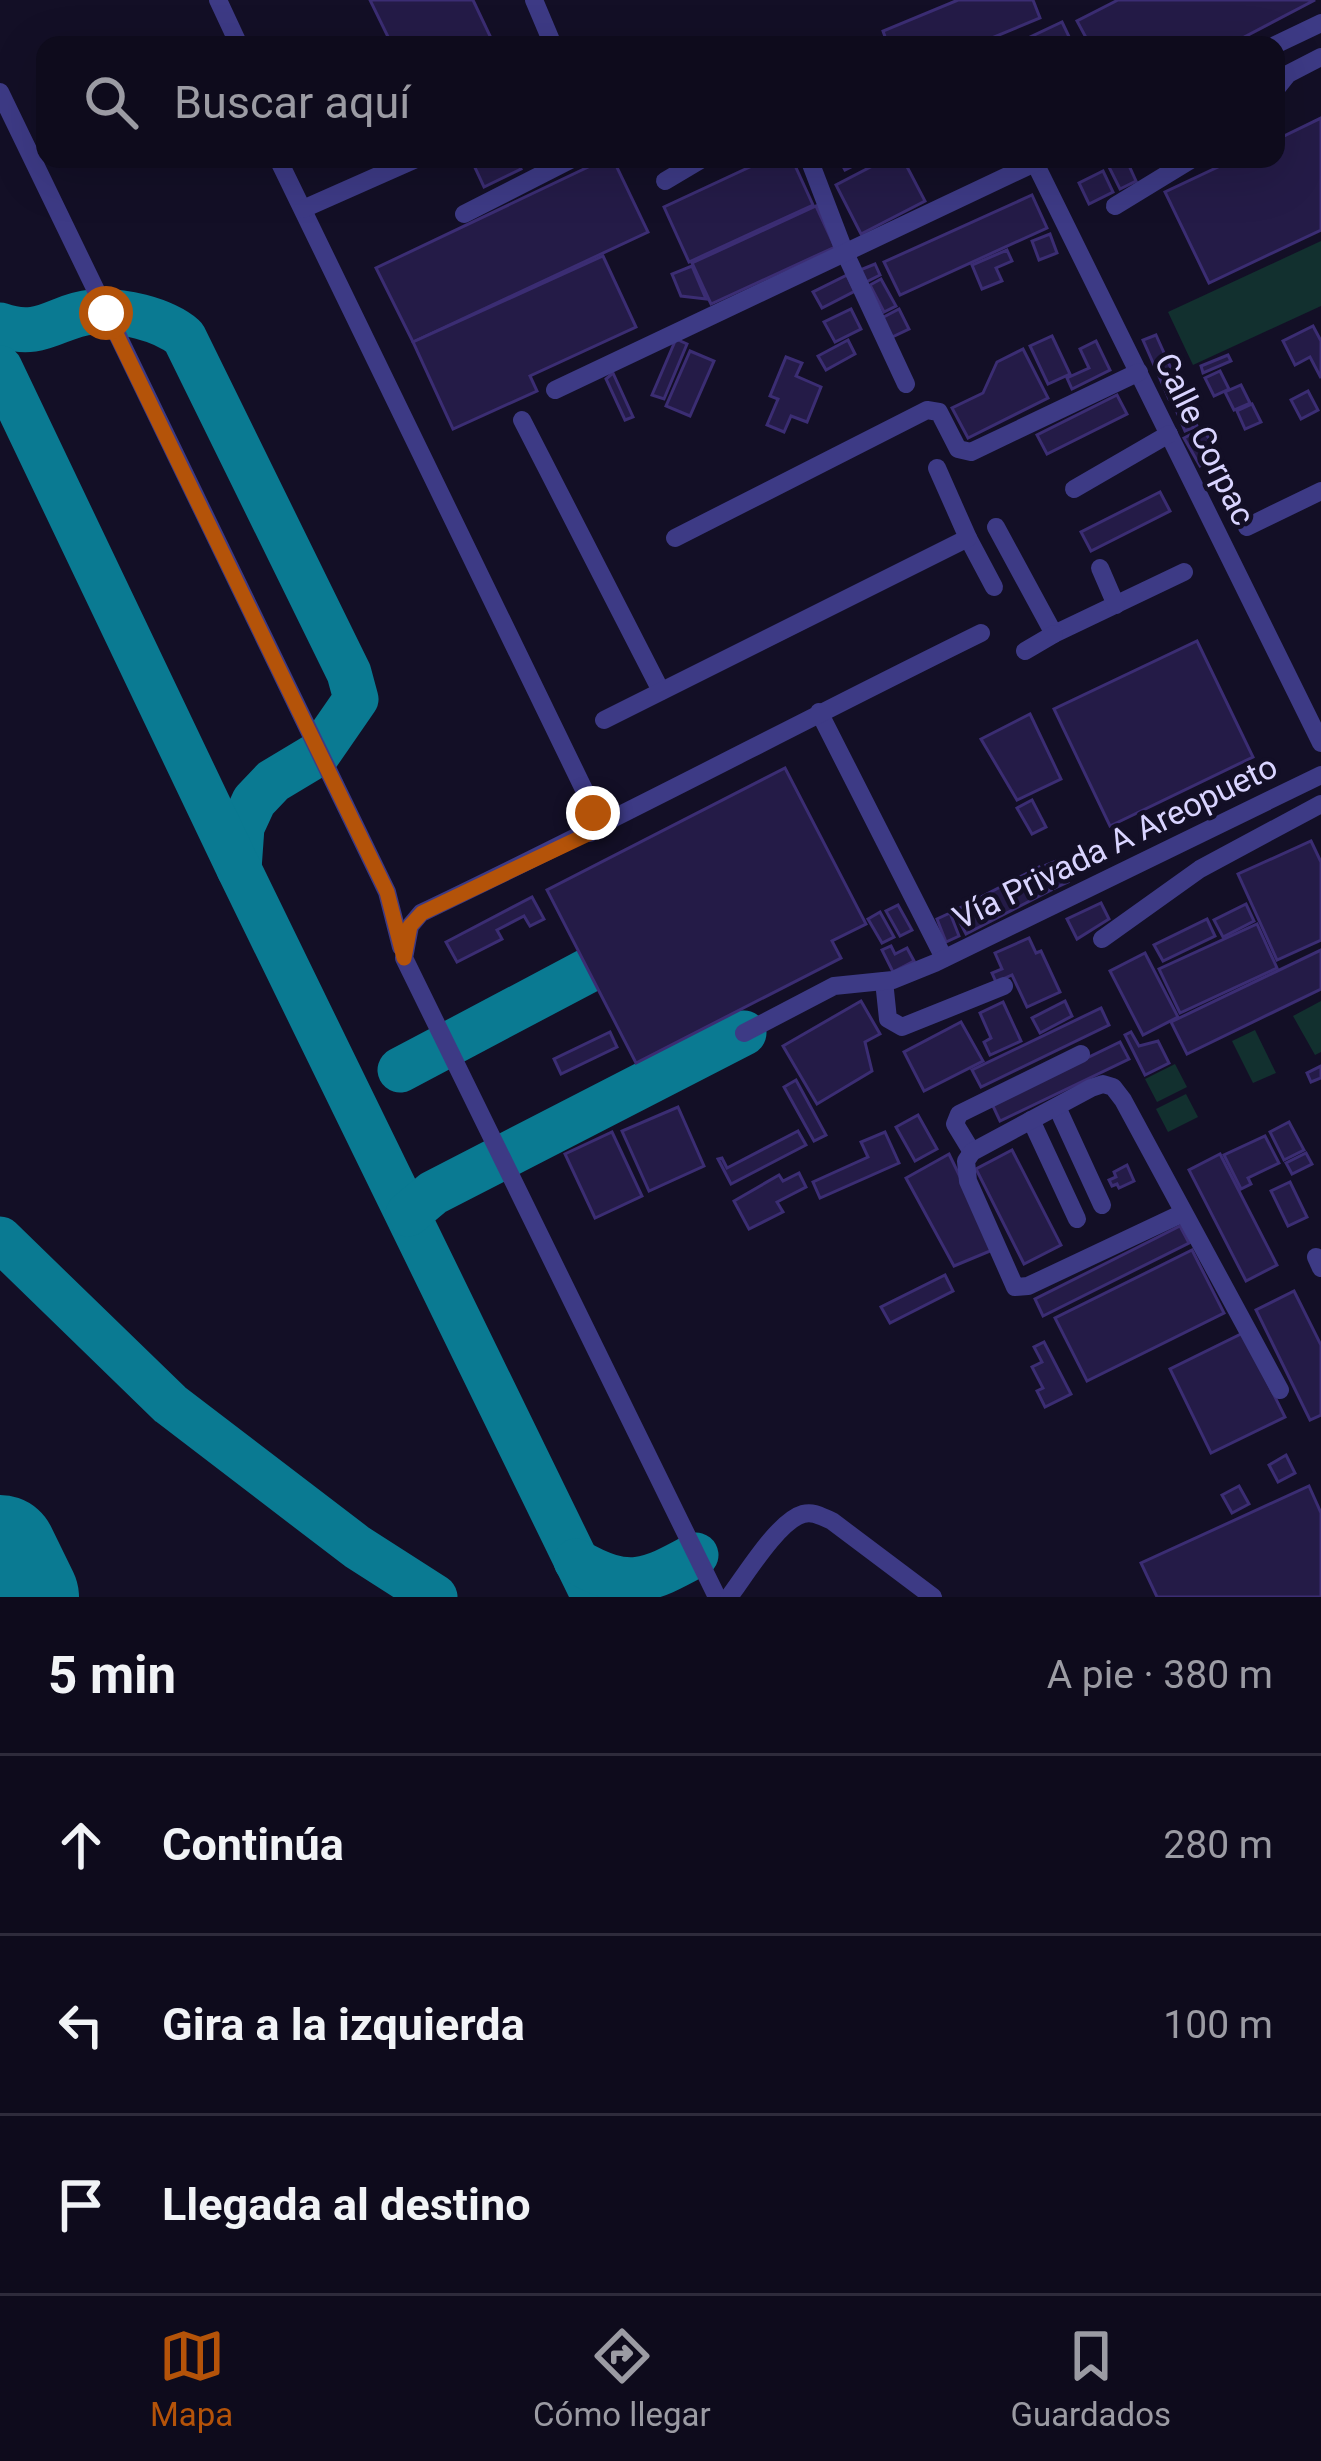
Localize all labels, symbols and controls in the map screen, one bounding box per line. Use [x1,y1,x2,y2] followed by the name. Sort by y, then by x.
[36,36,1285,168] search box
[78,69,144,135] icon: search
[174,76,411,129] text: Buscar aquí
[79,286,133,340] route start
[1147,347,1263,531] street label: Calle Corpac
[947,747,1283,937] street label: Vía Privada A Areopueto
[566,786,620,840] route end
[48,1646,176,1705] text: 5 min
[1047,1652,1273,1698] text: A pie · 380 m
[48,1812,114,1878] icon: ahead
[162,1818,344,1871] text: Continúa
[1163,1822,1273,1868] text: 280 m
[48,1992,114,2058] icon: left
[162,1998,525,2051] text: Gira a la izquierda
[1163,2002,1273,2048] text: 100 m
[48,2172,114,2238] icon: arrive
[162,2178,531,2231] text: Llegada al destino
[150,2323,233,2434] tab: Mapa
[533,2323,711,2434] tab: Cómo llegar
[1010,2323,1171,2434] tab: Guardados

